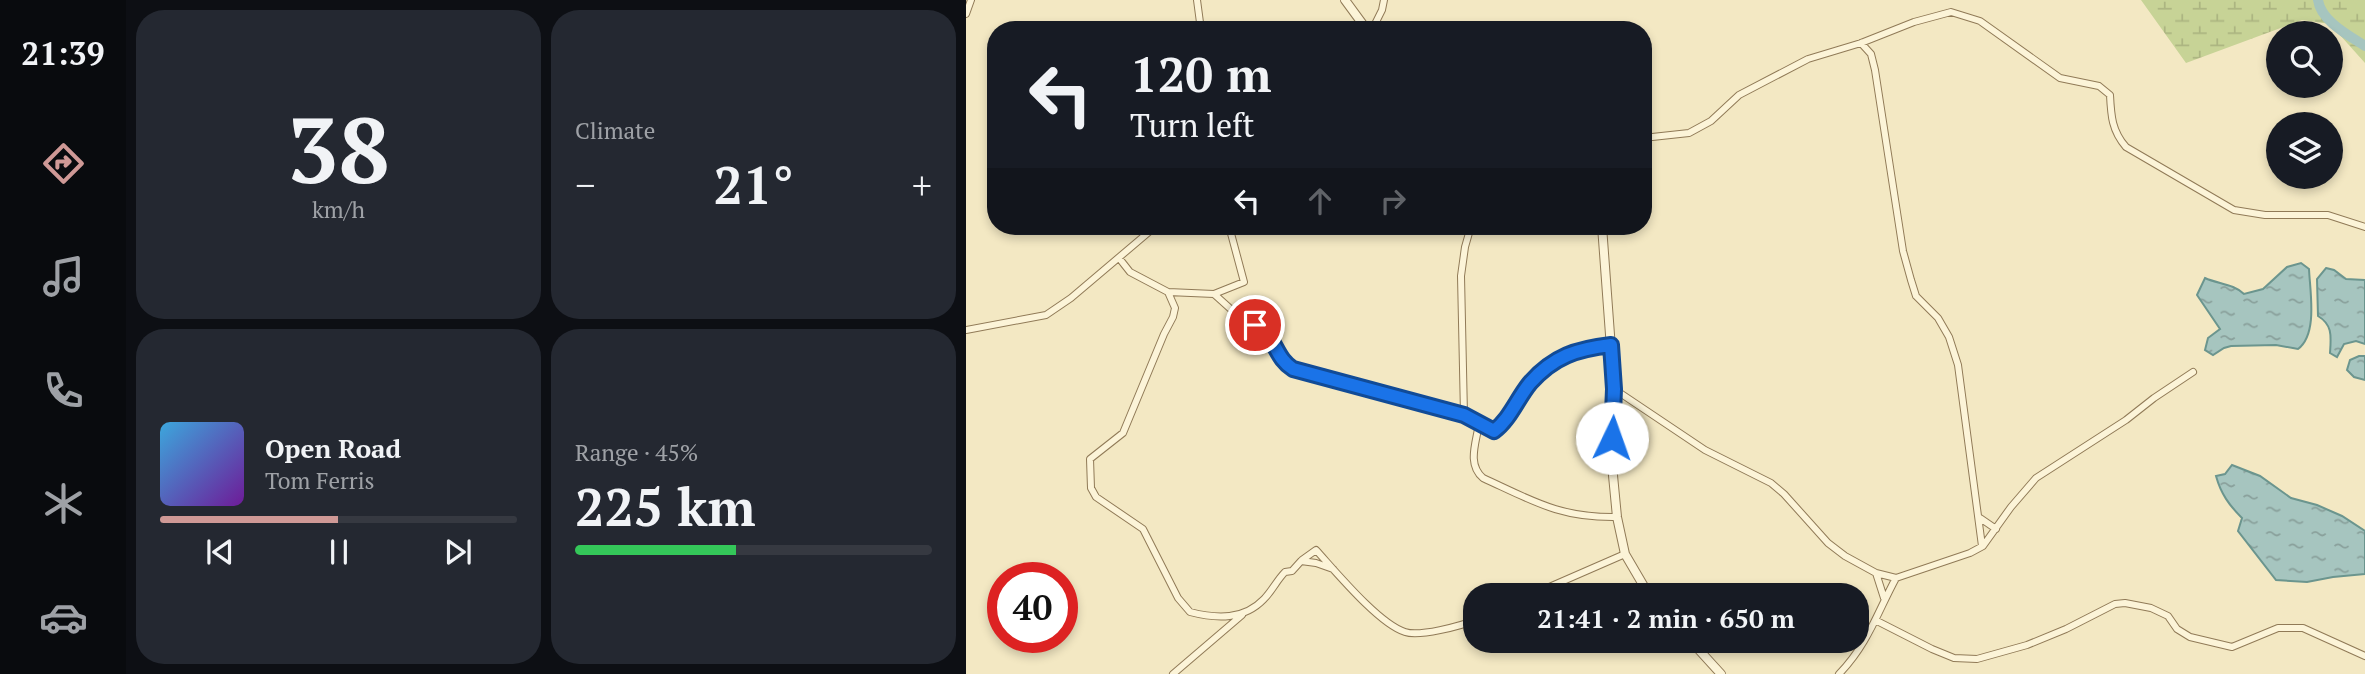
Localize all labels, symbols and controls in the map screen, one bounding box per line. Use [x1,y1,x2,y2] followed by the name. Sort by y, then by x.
[2266,21,2343,189] map controls
[2266,21,2343,98] button: search
[21,32,105,74] text: 21:39
[1130,41,1272,106] text: 120 m
[1015,49,1106,140] icon: left
[287,88,390,209] text: 38
[1130,104,1254,146] text: Turn left
[2266,112,2343,189] button: layers
[575,115,655,146] text: Climate
[39,139,88,188] icon: directions
[713,150,794,219] text: 21°
[575,160,595,210] text: −
[912,160,932,210] text: +
[1228,182,1266,220] icon: left
[1301,182,1339,220] icon: ahead
[1374,182,1412,220] icon: right
[312,194,365,225] text: km/h
[39,252,88,301] icon: music
[1225,295,1285,355] pin
[1236,306,1274,344] icon: arrive
[39,366,88,415] icon: phone
[1575,401,1649,475] position arrow
[265,431,401,465] text: Open Road
[575,437,698,468] text: Range · 45%
[265,465,375,496] text: Tom Ferris
[575,472,756,541] text: 225 km
[39,479,88,528] icon: climate
[201,533,239,571] icon: previous
[320,533,358,571] icon: pause
[439,533,477,571] icon: next
[987,562,1078,653] speed limit sign: 40
[39,593,88,642] icon: car
[1537,601,1795,635] text: 21:41 · 2 min · 650 m

